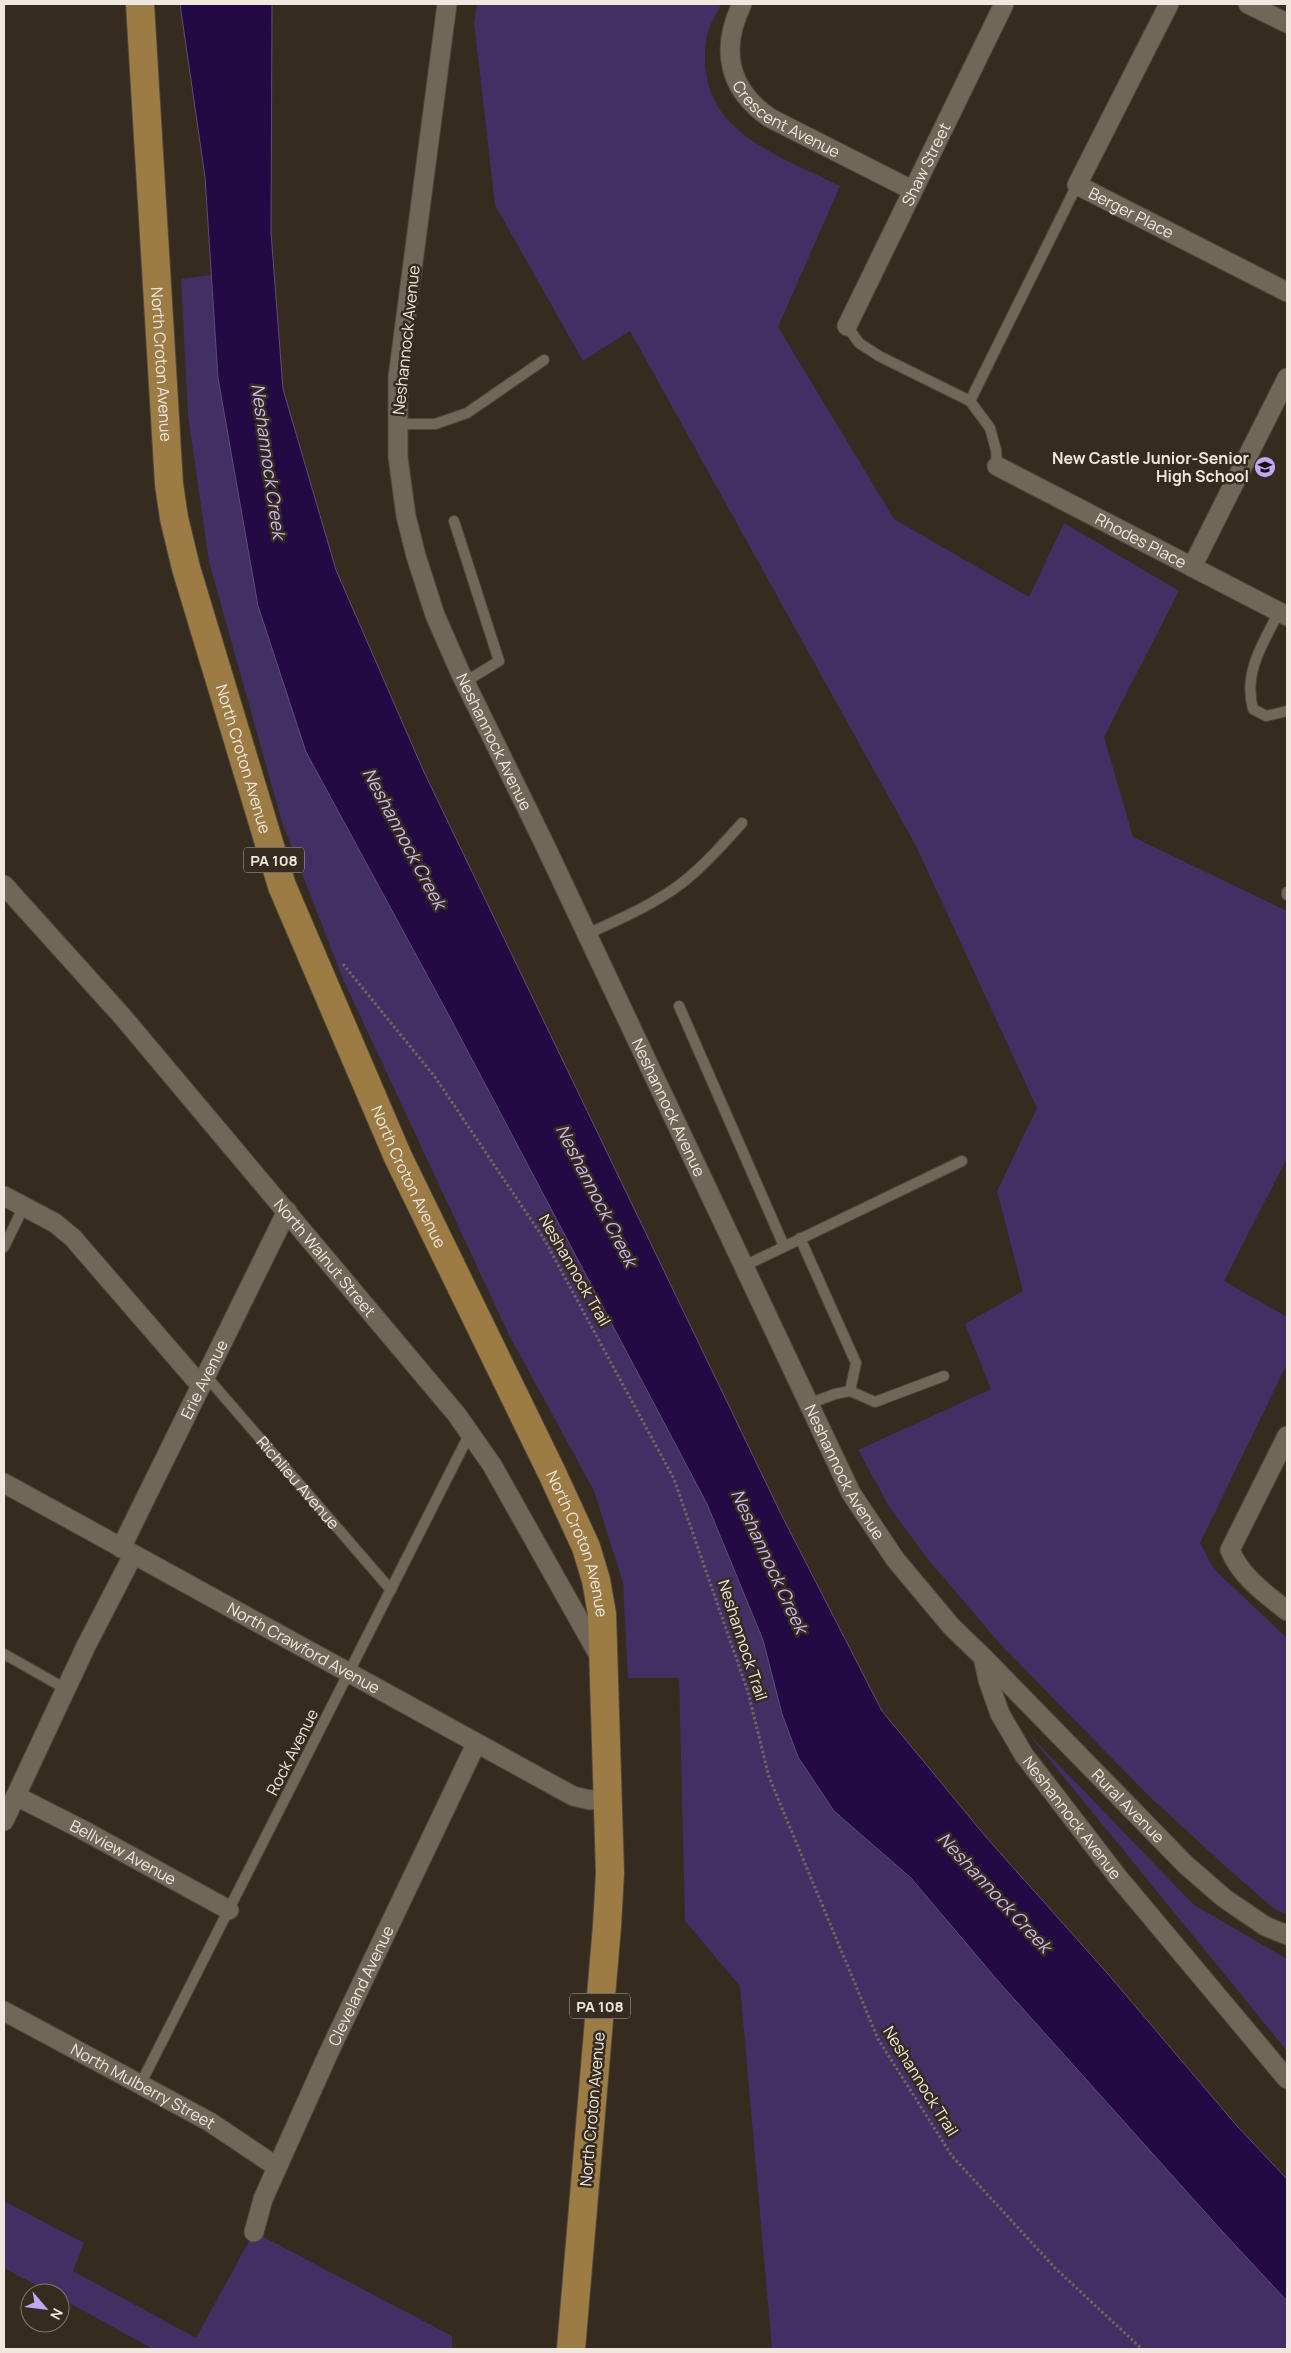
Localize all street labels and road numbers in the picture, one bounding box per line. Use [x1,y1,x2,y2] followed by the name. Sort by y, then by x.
[728,76,844,163] street label: Crescent Avenue
[896,119,956,210] street label: Shaw Street
[1085,182,1178,244] street label: Berger Place
[387,264,425,416] street label: Neshannock Avenue
[146,286,177,442] street label: North Croton Avenue
[1092,508,1190,573] street label: Rhodes Place
[451,669,537,814] street label: Neshannock Avenue
[211,681,277,836] street label: North Croton Avenue
[244,848,304,872] road number: PA 108
[627,1035,711,1180] street label: Neshannock Avenue
[366,1102,452,1252] street label: North Croton Avenue
[269,1194,381,1321] street label: North Walnut Street
[534,1210,616,1330] street label: Neshannock Trail
[175,1336,233,1423] street label: Erie Avenue
[800,1401,890,1544] street label: Neshannock Avenue
[252,1431,345,1534] street label: Richlieu Avenue
[541,1467,613,1619] street label: North Croton Avenue
[713,1577,773,1703] street label: Neshannock Trail
[223,1597,384,1699] street label: North Crawford Avenue
[261,1705,323,1799] street label: Rock Avenue
[1018,1751,1127,1884] street label: Neshannock Avenue
[1087,1764,1170,1848] street label: Rural Avenue
[66,1814,180,1890] street label: Bellview Avenue
[323,1922,399,2049] street label: Cleveland Avenue
[570,1994,630,2018] road number: PA 108
[878,2022,964,2140] street label: Neshannock Trail
[574,2031,610,2187] street label: North Croton Avenue
[67,2038,220,2134] street label: North Mulberry Street

